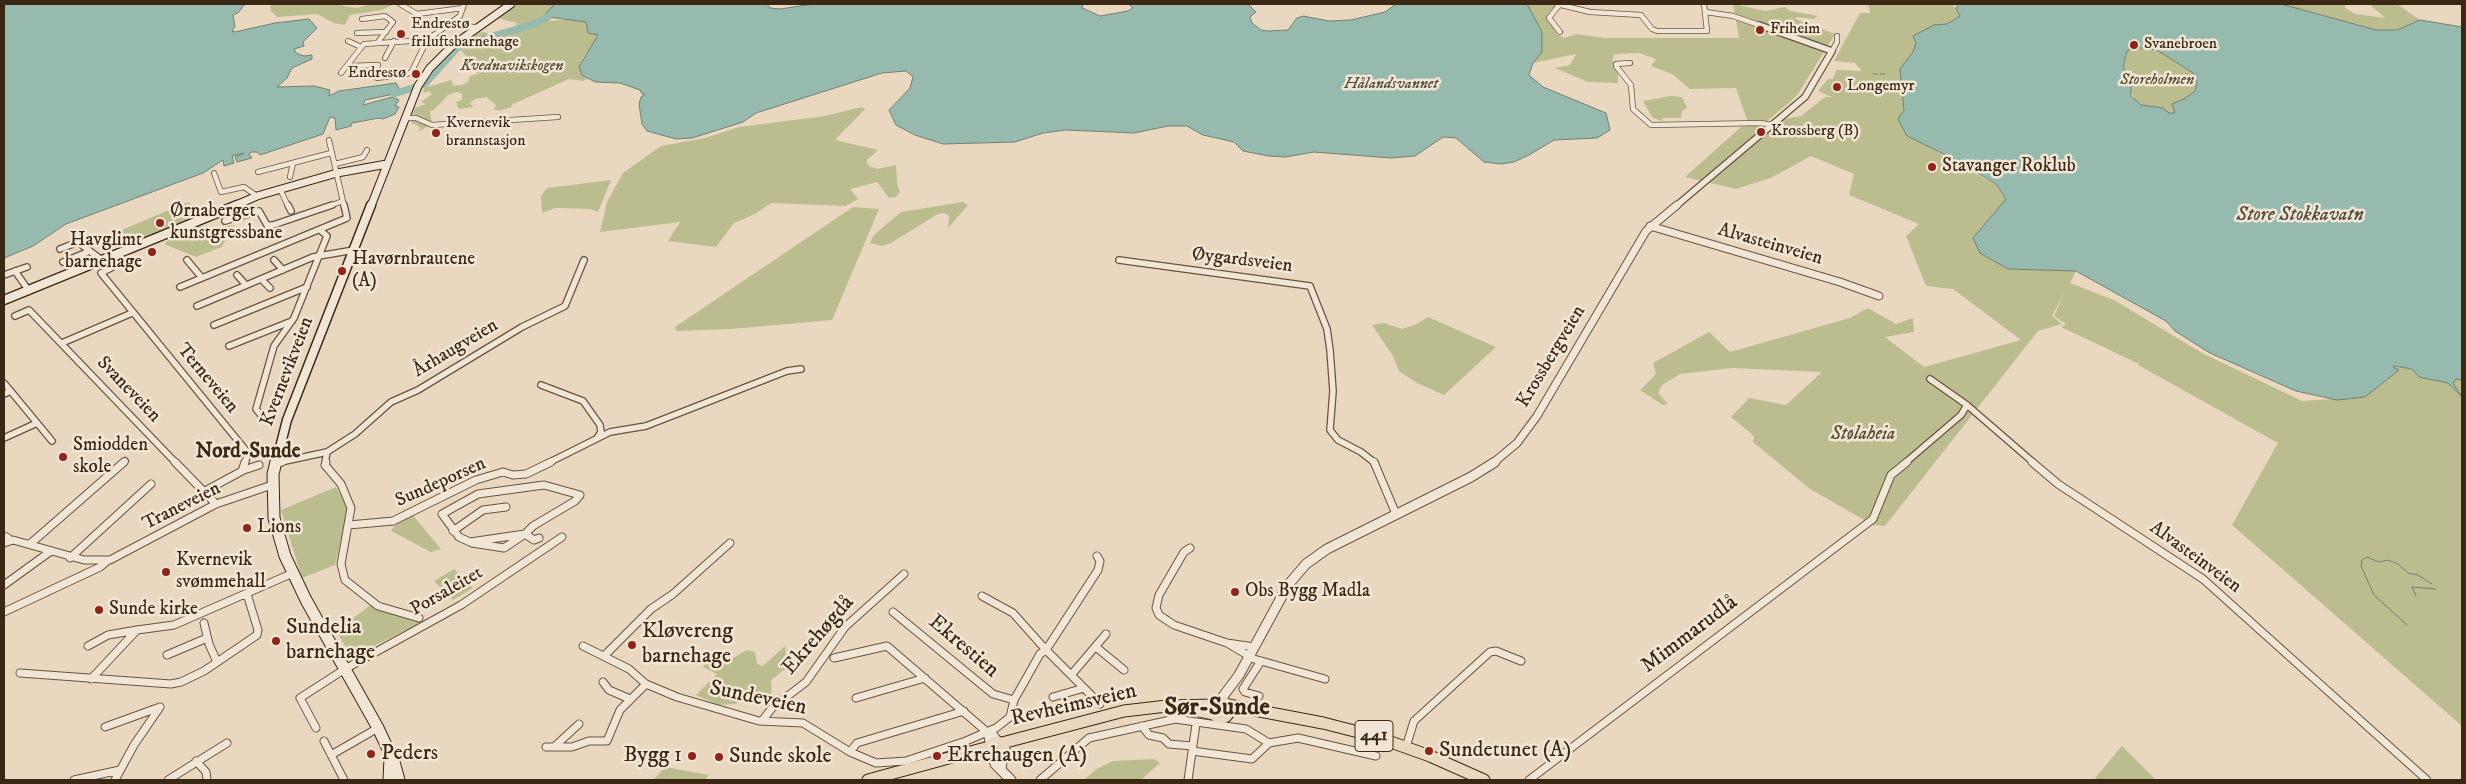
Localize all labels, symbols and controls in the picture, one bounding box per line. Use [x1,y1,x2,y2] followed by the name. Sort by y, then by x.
[411,15,519,53] place label: Endrestø friluftsbarnehage
[1770,20,1820,40] place label: Friheim
[1754,24,1766,36] marker: Friheim
[395,28,407,40] marker: Endrestø friluftsbarnehage
[2144,35,2217,55] place label: Svanebroen
[2128,39,2140,51] marker: Svanebroen
[461,57,563,77] park label: Kvednavikskogen
[348,64,406,84] place label: Endrestø
[410,68,422,80] marker: Endrestø
[2120,71,2194,91] park label: Storeholmen
[1344,75,1438,95] water label: Hålandsvannet
[1847,77,1915,97] place label: Longemyr
[1831,81,1843,93] marker: Longemyr
[446,114,526,152] place label: Kvernevik brannstasjon
[1771,122,1859,142] place label: Krossberg (B)
[1755,126,1767,138] marker: Krossberg (B)
[430,127,442,139] marker: Kvernevik brannstasjon
[1942,156,2076,178] place label: Stavanger Roklub
[1926,161,1938,173] marker: Stavanger Roklub
[170,201,282,245] place label: Ørnaberget kunstgressbane
[2236,204,2364,228] water label: Store Stokkavatn
[154,217,166,229] marker: Ørnaberget kunstgressbane
[1715,219,1825,271] street label: Alvasteinveien
[65,230,142,274] place label: Havglimt barnehage
[1190,243,1294,279] street label: Øygardsveien
[146,246,158,258] marker: Havglimt barnehage
[352,249,475,293] place label: Havørnbrautene (A)
[336,265,348,277] marker: Havørnbrautene (A)
[1513,302,1591,412] street label: Krossbergveien
[257,314,319,430] street label: Kvernevikveien
[409,315,503,383] street label: Århaugveien
[171,339,243,419] street label: Terneveien
[91,352,165,428] street label: Svaneveien
[1831,424,1895,446] park label: Stølaheia
[73,435,148,479] place label: Smiodden skole
[196,440,300,466] district label: Nord-Sunde
[57,451,69,463] marker: Smiodden skole
[392,453,490,513] street label: Sundeporsen
[139,478,225,536] street label: Traneveien
[257,517,301,539] place label: Lions
[2145,517,2245,599] street label: Alvasteinveien
[241,522,253,534] marker: Lions
[176,550,266,594] place label: Kvernevik svømmehall
[407,562,487,622] street label: Porsaleitet
[160,566,172,578] marker: Kvernevik svømmehall
[1245,581,1370,603] place label: Obs Bygg Madla
[1229,586,1241,598] marker: Obs Bygg Madla
[1637,590,1743,680] street label: Mimmarudlå
[777,591,861,681] street label: Ekrehøgdå
[109,599,198,621] place label: Sunde kirke
[93,604,105,616] marker: Sunde kirke
[922,610,1004,684] street label: Ekrestien
[286,615,375,666] place label: Sundelia barnehage
[642,619,733,670] place label: Kløvereng barnehage
[270,635,282,647] marker: Sundelia barnehage
[626,639,638,651] marker: Kløvereng barnehage
[707,676,809,722] street label: Sundeveien
[1009,679,1139,733] street label: Revheimsveien
[1164,694,1270,724] district label: Sør-Sunde
[1355,720,1393,751] road number: 441
[1439,738,1571,764] place label: Sundetunet (A)
[381,741,438,767] place label: Peders
[623,743,682,769] place label: Bygg 1
[947,743,1087,769] place label: Ekrehaugen (A)
[729,744,832,770] place label: Sunde skole
[1423,745,1435,757] marker: Sundetunet (A)
[365,748,377,760] marker: Peders
[686,750,698,762] marker: Bygg 1
[931,750,943,762] marker: Ekrehaugen (A)
[713,751,725,763] marker: Sunde skole

